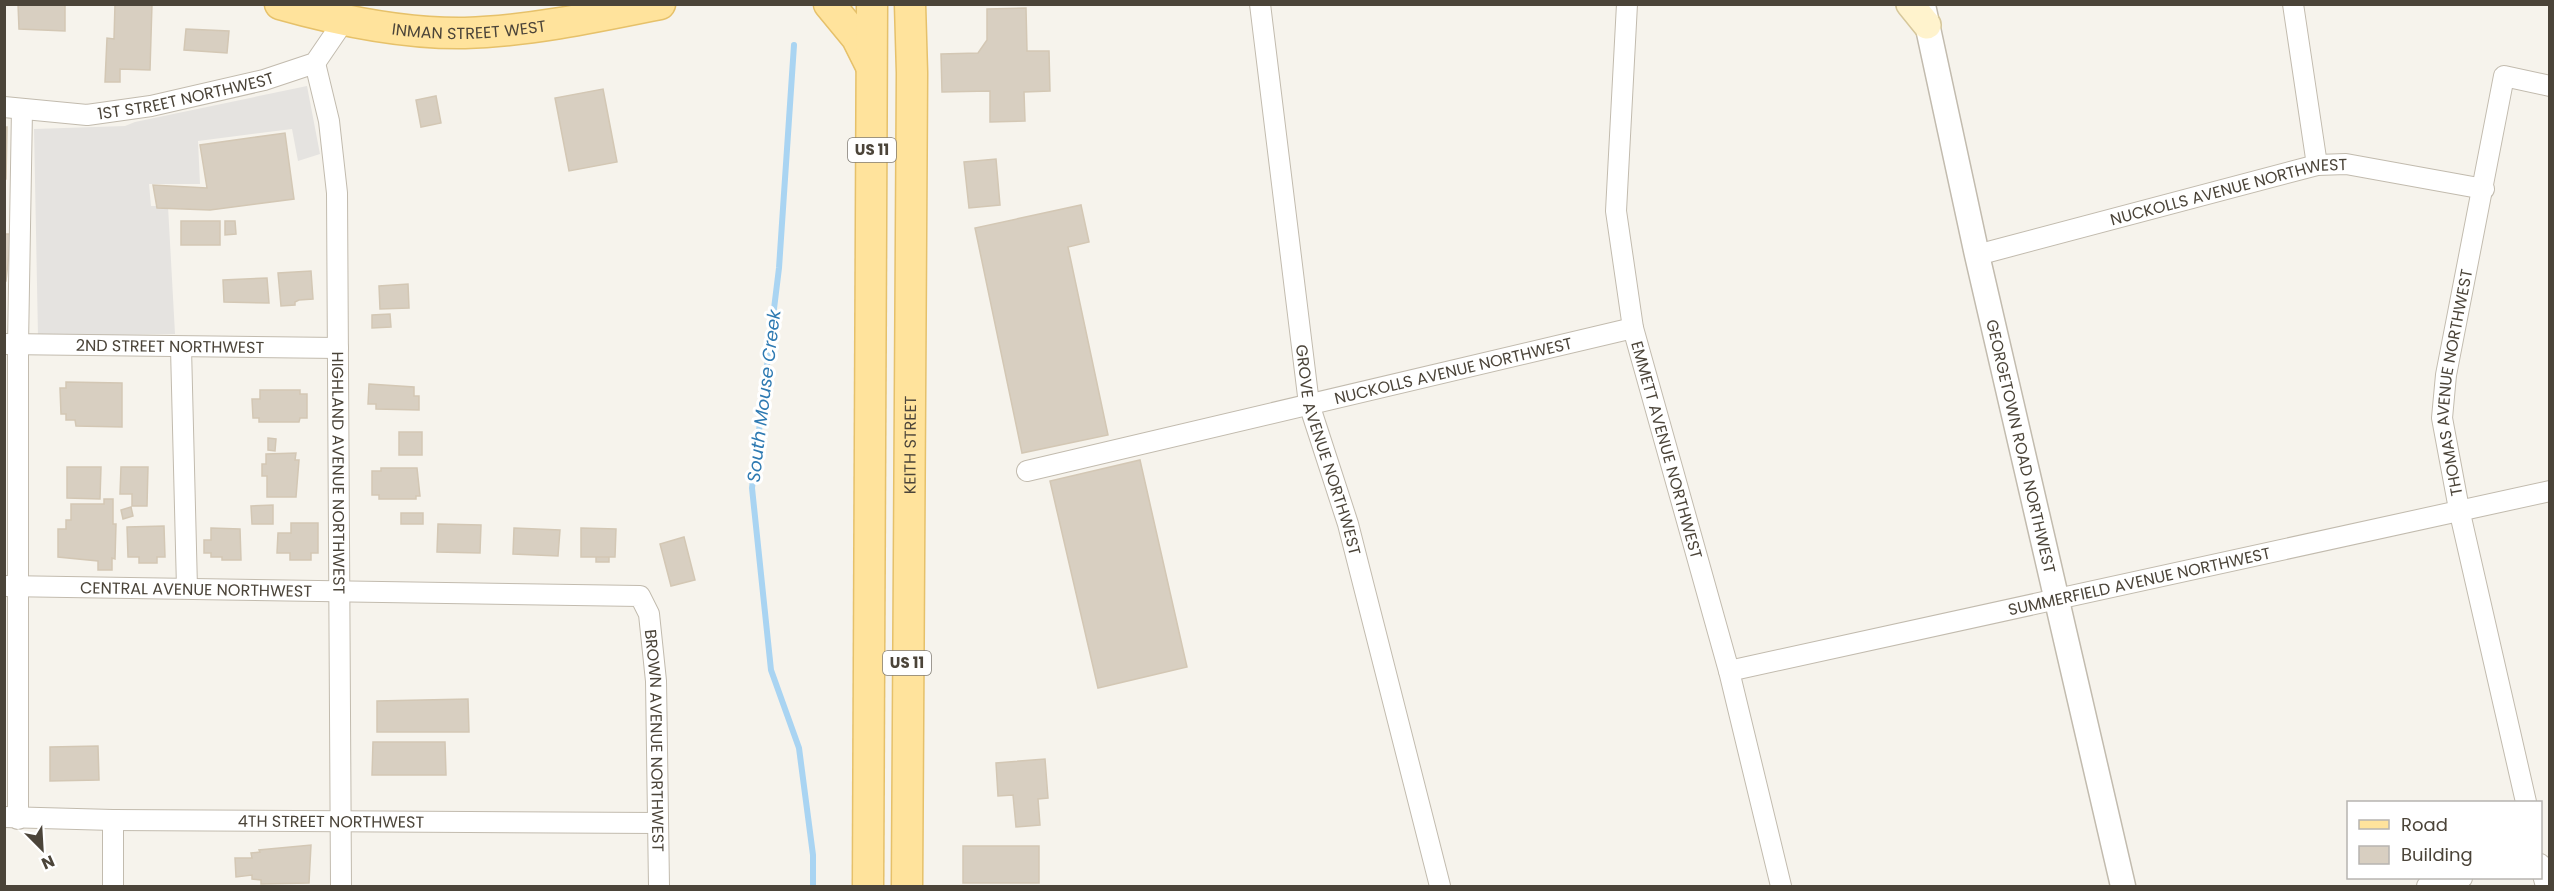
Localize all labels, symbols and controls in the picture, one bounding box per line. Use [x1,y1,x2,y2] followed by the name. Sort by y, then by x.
[391,14,548,45] street label: INMAN STREET WEST
[96,66,278,125] street label: 1ST STREET NORTHWEST
[848,138,896,162] road number: US 11
[2108,153,2348,231] street label: NUCKOLLS AVENUE NORTHWEST
[2431,267,2478,498] street label: THOMAS AVENUE NORTHWEST
[741,308,787,484] water label: South Mouse Creek
[1980,317,2061,576] street label: GEORGETOWN ROAD NORTHWEST
[1332,332,1575,410] street label: NUCKOLLS AVENUE NORTHWEST
[76,334,265,359] street label: 2ND STREET NORTHWEST
[1625,338,1708,562] street label: EMMETT AVENUE NORTHWEST
[1290,343,1367,558] street label: GROVE AVENUE NORTHWEST
[326,351,350,595] street label: HIGHLAND AVENUE NORTHWEST
[898,395,922,494] street label: KEITH STREET
[2006,542,2273,621] street label: SUMMERFIELD AVENUE NORTHWEST
[80,576,312,603] street label: CENTRAL AVENUE NORTHWEST
[639,628,670,852] street label: BROWN AVENUE NORTHWEST
[883,651,931,675] road number: US 11
[2347,801,2542,879] legend
[238,810,425,834] street label: 4TH STREET NORTHWEST
[2401,812,2448,837] text: Road
[12,819,72,879] north arrow
[2401,842,2473,867] text: Building
[38,849,58,875] text: N

